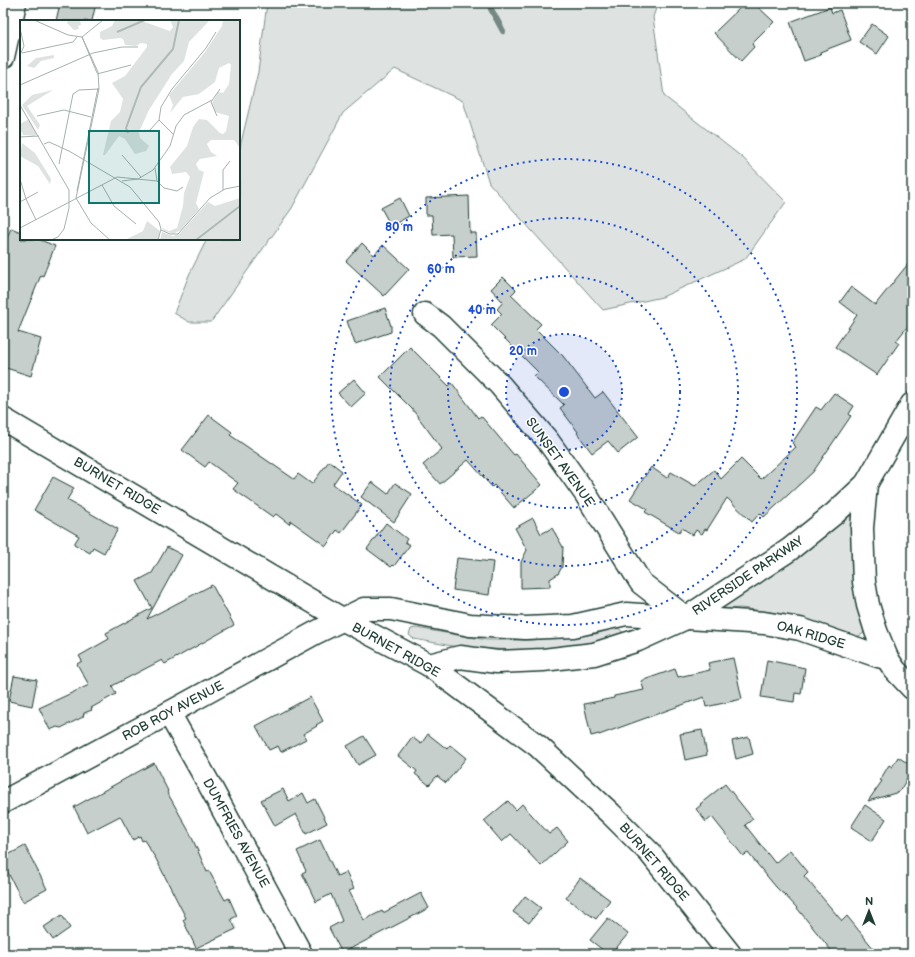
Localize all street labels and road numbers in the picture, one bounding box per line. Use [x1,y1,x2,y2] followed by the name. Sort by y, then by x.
[522,414,598,510] street label: SUNSET AVENUE
[71,454,164,518] street label: BURNET RIDGE
[689,533,807,619] street label: RIVERSIDE PARKWAY
[775,618,847,652] street label: OAK RIDGE
[349,619,443,681] street label: BURNET RIDGE
[120,677,227,744] street label: ROB ROY AVENUE
[199,776,273,891] street label: DUMFRIES AVENUE
[616,820,693,905] street label: BURNET RIDGE

